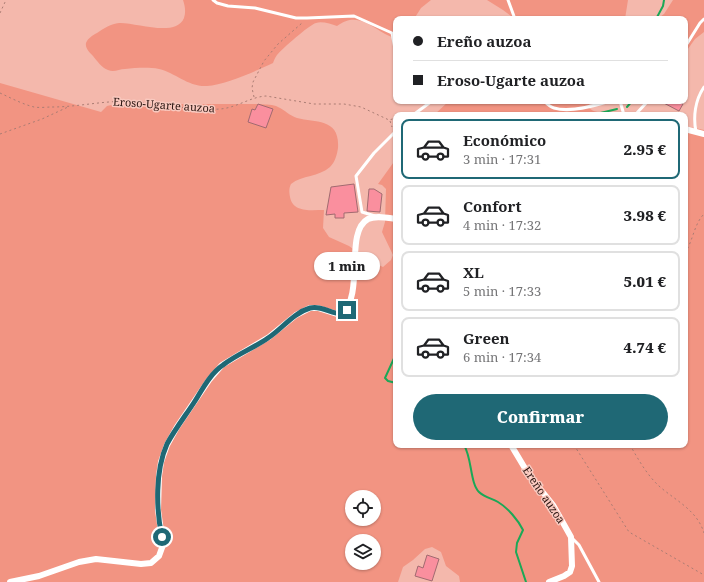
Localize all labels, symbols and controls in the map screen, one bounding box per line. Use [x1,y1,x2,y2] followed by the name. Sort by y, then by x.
[437,31,532,51] text: Ereño auzoa
[437,70,585,90] text: Eroso-Ugarte auzoa
[113,93,216,116] street label: Eroso-Ugarte auzoa
[463,130,546,150] text: Económico
[415,131,451,167] icon: car
[623,139,666,159] text: 2.95 €
[463,150,541,168] text: 3 min · 17:31
[463,196,522,216] text: Confort
[415,197,451,233] icon: car
[623,205,666,225] text: 3.98 €
[463,216,541,234] text: 4 min · 17:32
[314,252,380,280] callout: 1 min
[328,257,366,275] text: 1 min
[463,262,484,282] text: XL
[415,263,451,299] icon: car
[623,271,666,291] text: 5.01 €
[463,282,541,300] text: 5 min · 17:33
[338,301,356,319] route end
[463,328,510,348] text: Green
[415,329,451,365] icon: car
[623,337,666,357] text: 4.74 €
[463,348,541,366] text: 6 min · 17:34
[413,394,668,440] button: Confirmar
[520,463,569,526] street label: Ereño auzoa
[345,490,381,570] map controls
[345,490,381,526] button: locate
[153,528,171,546] route start
[345,534,381,570] button: layers

